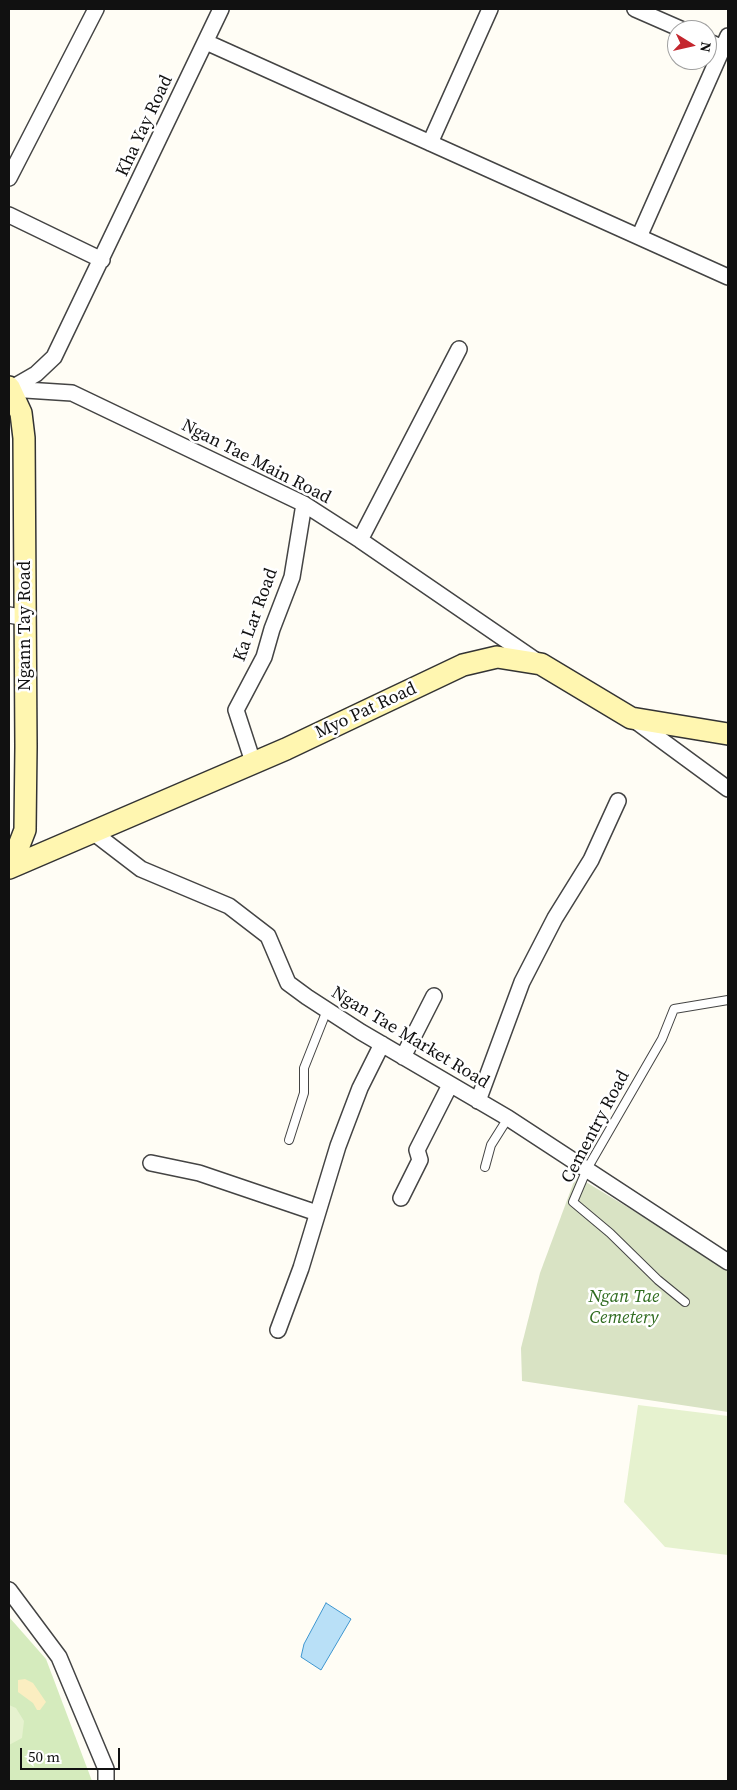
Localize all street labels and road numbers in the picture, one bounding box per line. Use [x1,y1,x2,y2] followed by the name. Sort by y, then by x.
[112,72,178,180] street label: Kha Yay Road
[178,415,334,509] street label: Ngan Tae Main Road
[14,561,36,691] street label: Ngann Tay Road
[229,565,283,665] street label: Ka Lar Road
[312,678,420,744] street label: Myo Pat Road
[327,982,493,1094] street label: Ngan Tae Market Road
[557,1067,635,1187] street label: Cementry Road

